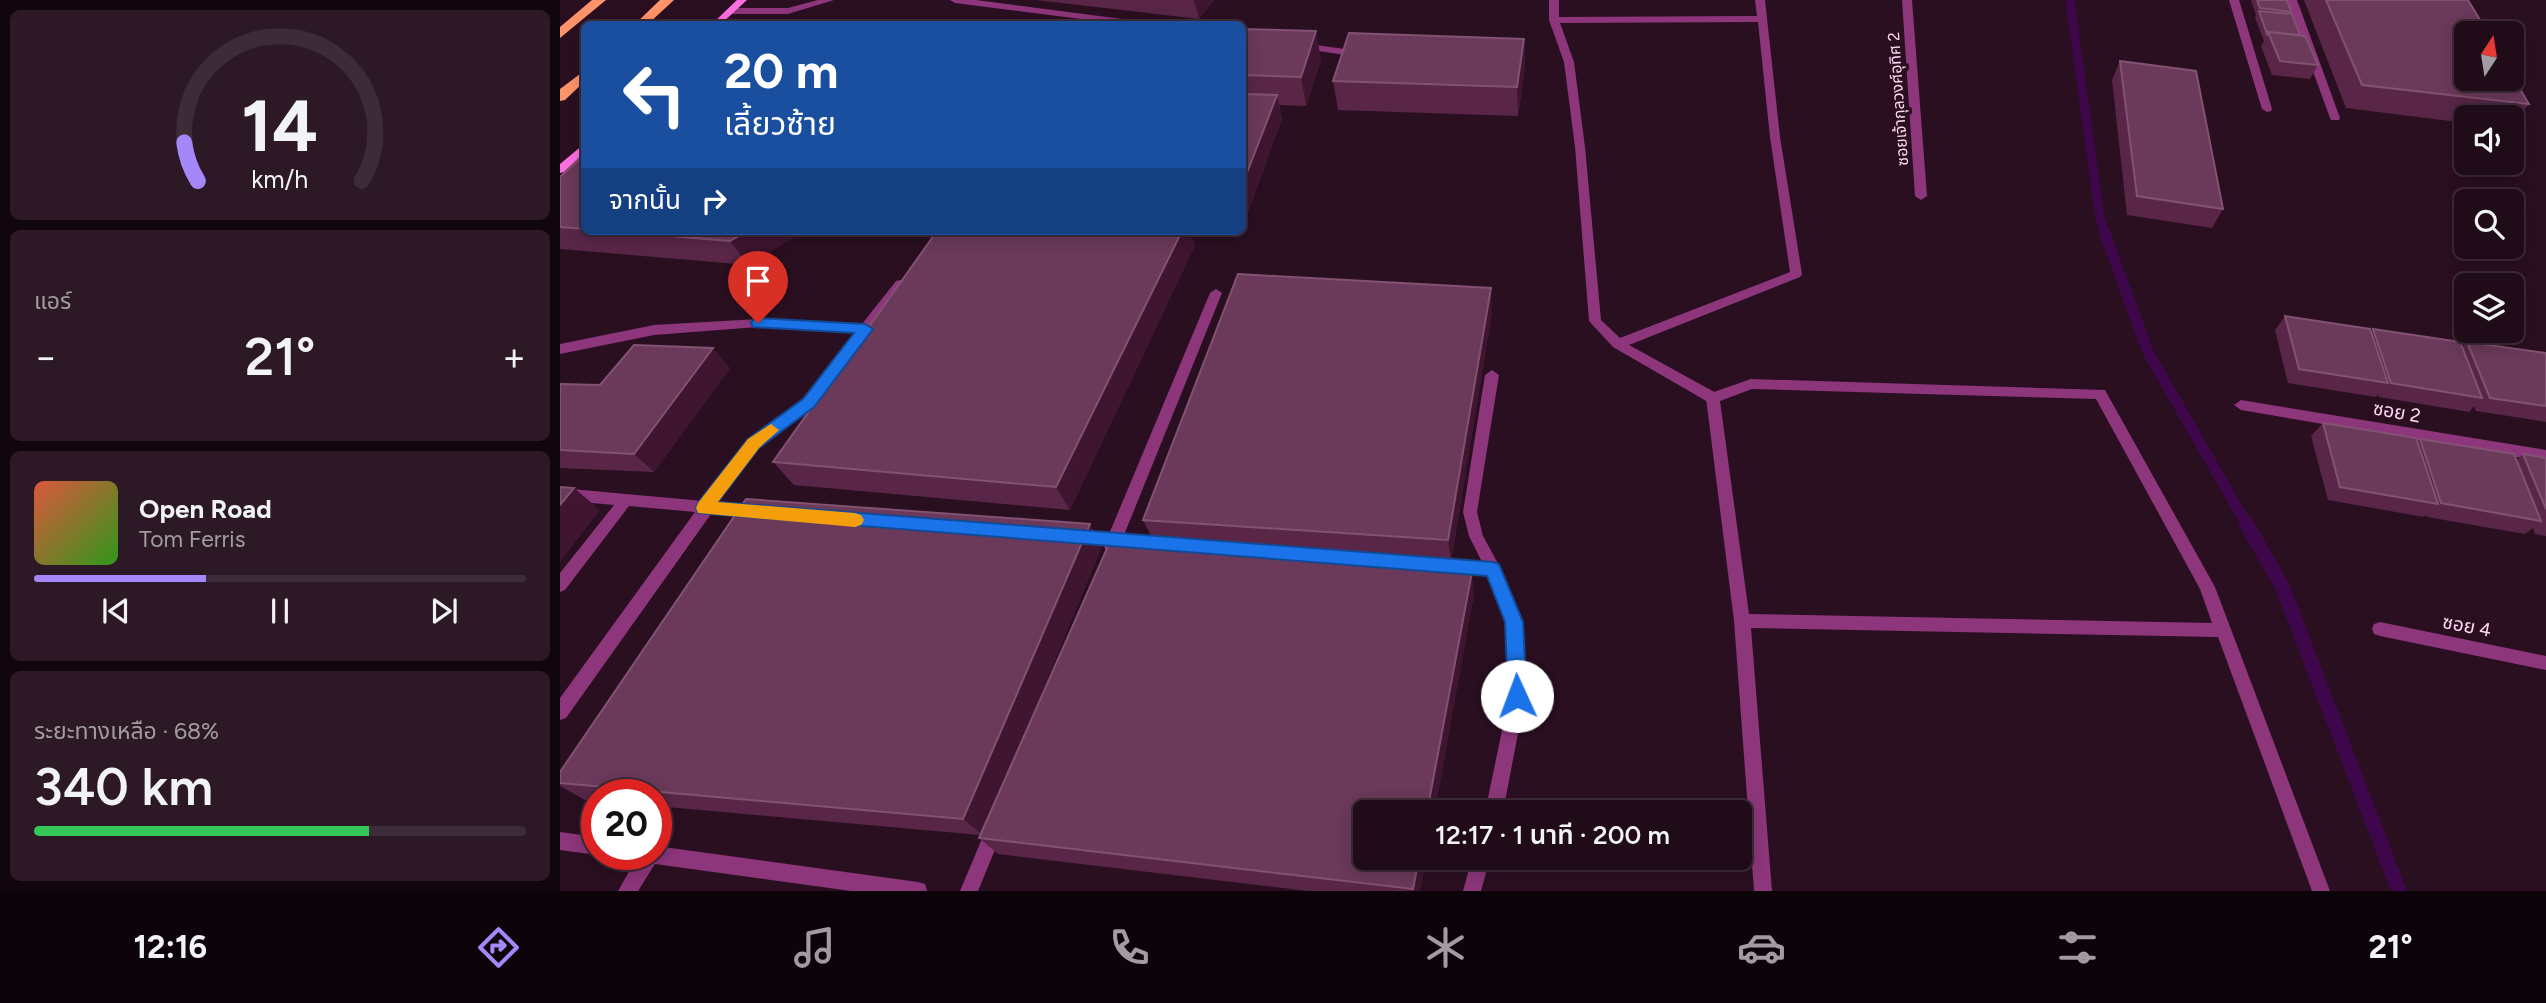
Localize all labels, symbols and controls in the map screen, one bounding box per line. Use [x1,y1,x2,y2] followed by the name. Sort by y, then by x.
[2454,21,2524,91] north arrow
[2454,21,2524,343] map controls
[1884,32,1912,166] street label: ซอยเจ้ากุลวงศ์อุทิศ 2
[724,41,839,100] text: 20 m
[609,49,700,140] icon: left
[242,83,318,170] text: 14
[724,105,836,143] text: เลี้ยวซ้าย
[2454,105,2524,175] button: sound
[251,164,309,194] text: km/h
[695,182,733,220] icon: right
[609,184,681,216] text: จากนั้น
[2454,189,2524,259] button: search
[728,251,788,323] pin
[739,262,777,300] icon: arrive
[2454,273,2524,343] button: layers
[34,287,71,315] text: แอร์
[245,326,315,388] text: 21°
[34,334,58,380] text: −
[502,334,526,380] text: +
[2371,397,2423,427] street label: ซอย 2
[139,493,272,525] text: Open Road
[139,525,245,553] text: Tom Ferris
[97,592,135,630] icon: previous
[261,592,299,630] icon: pause
[425,592,463,630] icon: next
[2441,610,2494,642] street label: ซอย 4
[1480,659,1554,733] position arrow
[34,717,219,745] text: ระยะทางเหลือ · 68%
[34,756,213,818] text: 340 km
[581,779,672,870] speed limit sign: 20
[1435,819,1670,851] text: 12:17 · 1 นาที · 200 m
[474,923,523,972] icon: directions
[790,923,839,972] icon: music
[1105,923,1154,972] icon: phone
[1421,923,1470,972] icon: climate
[1737,923,1786,972] icon: car
[2053,923,2102,972] icon: filters
[133,928,207,966] text: 12:16
[2368,928,2413,966] text: 21°

